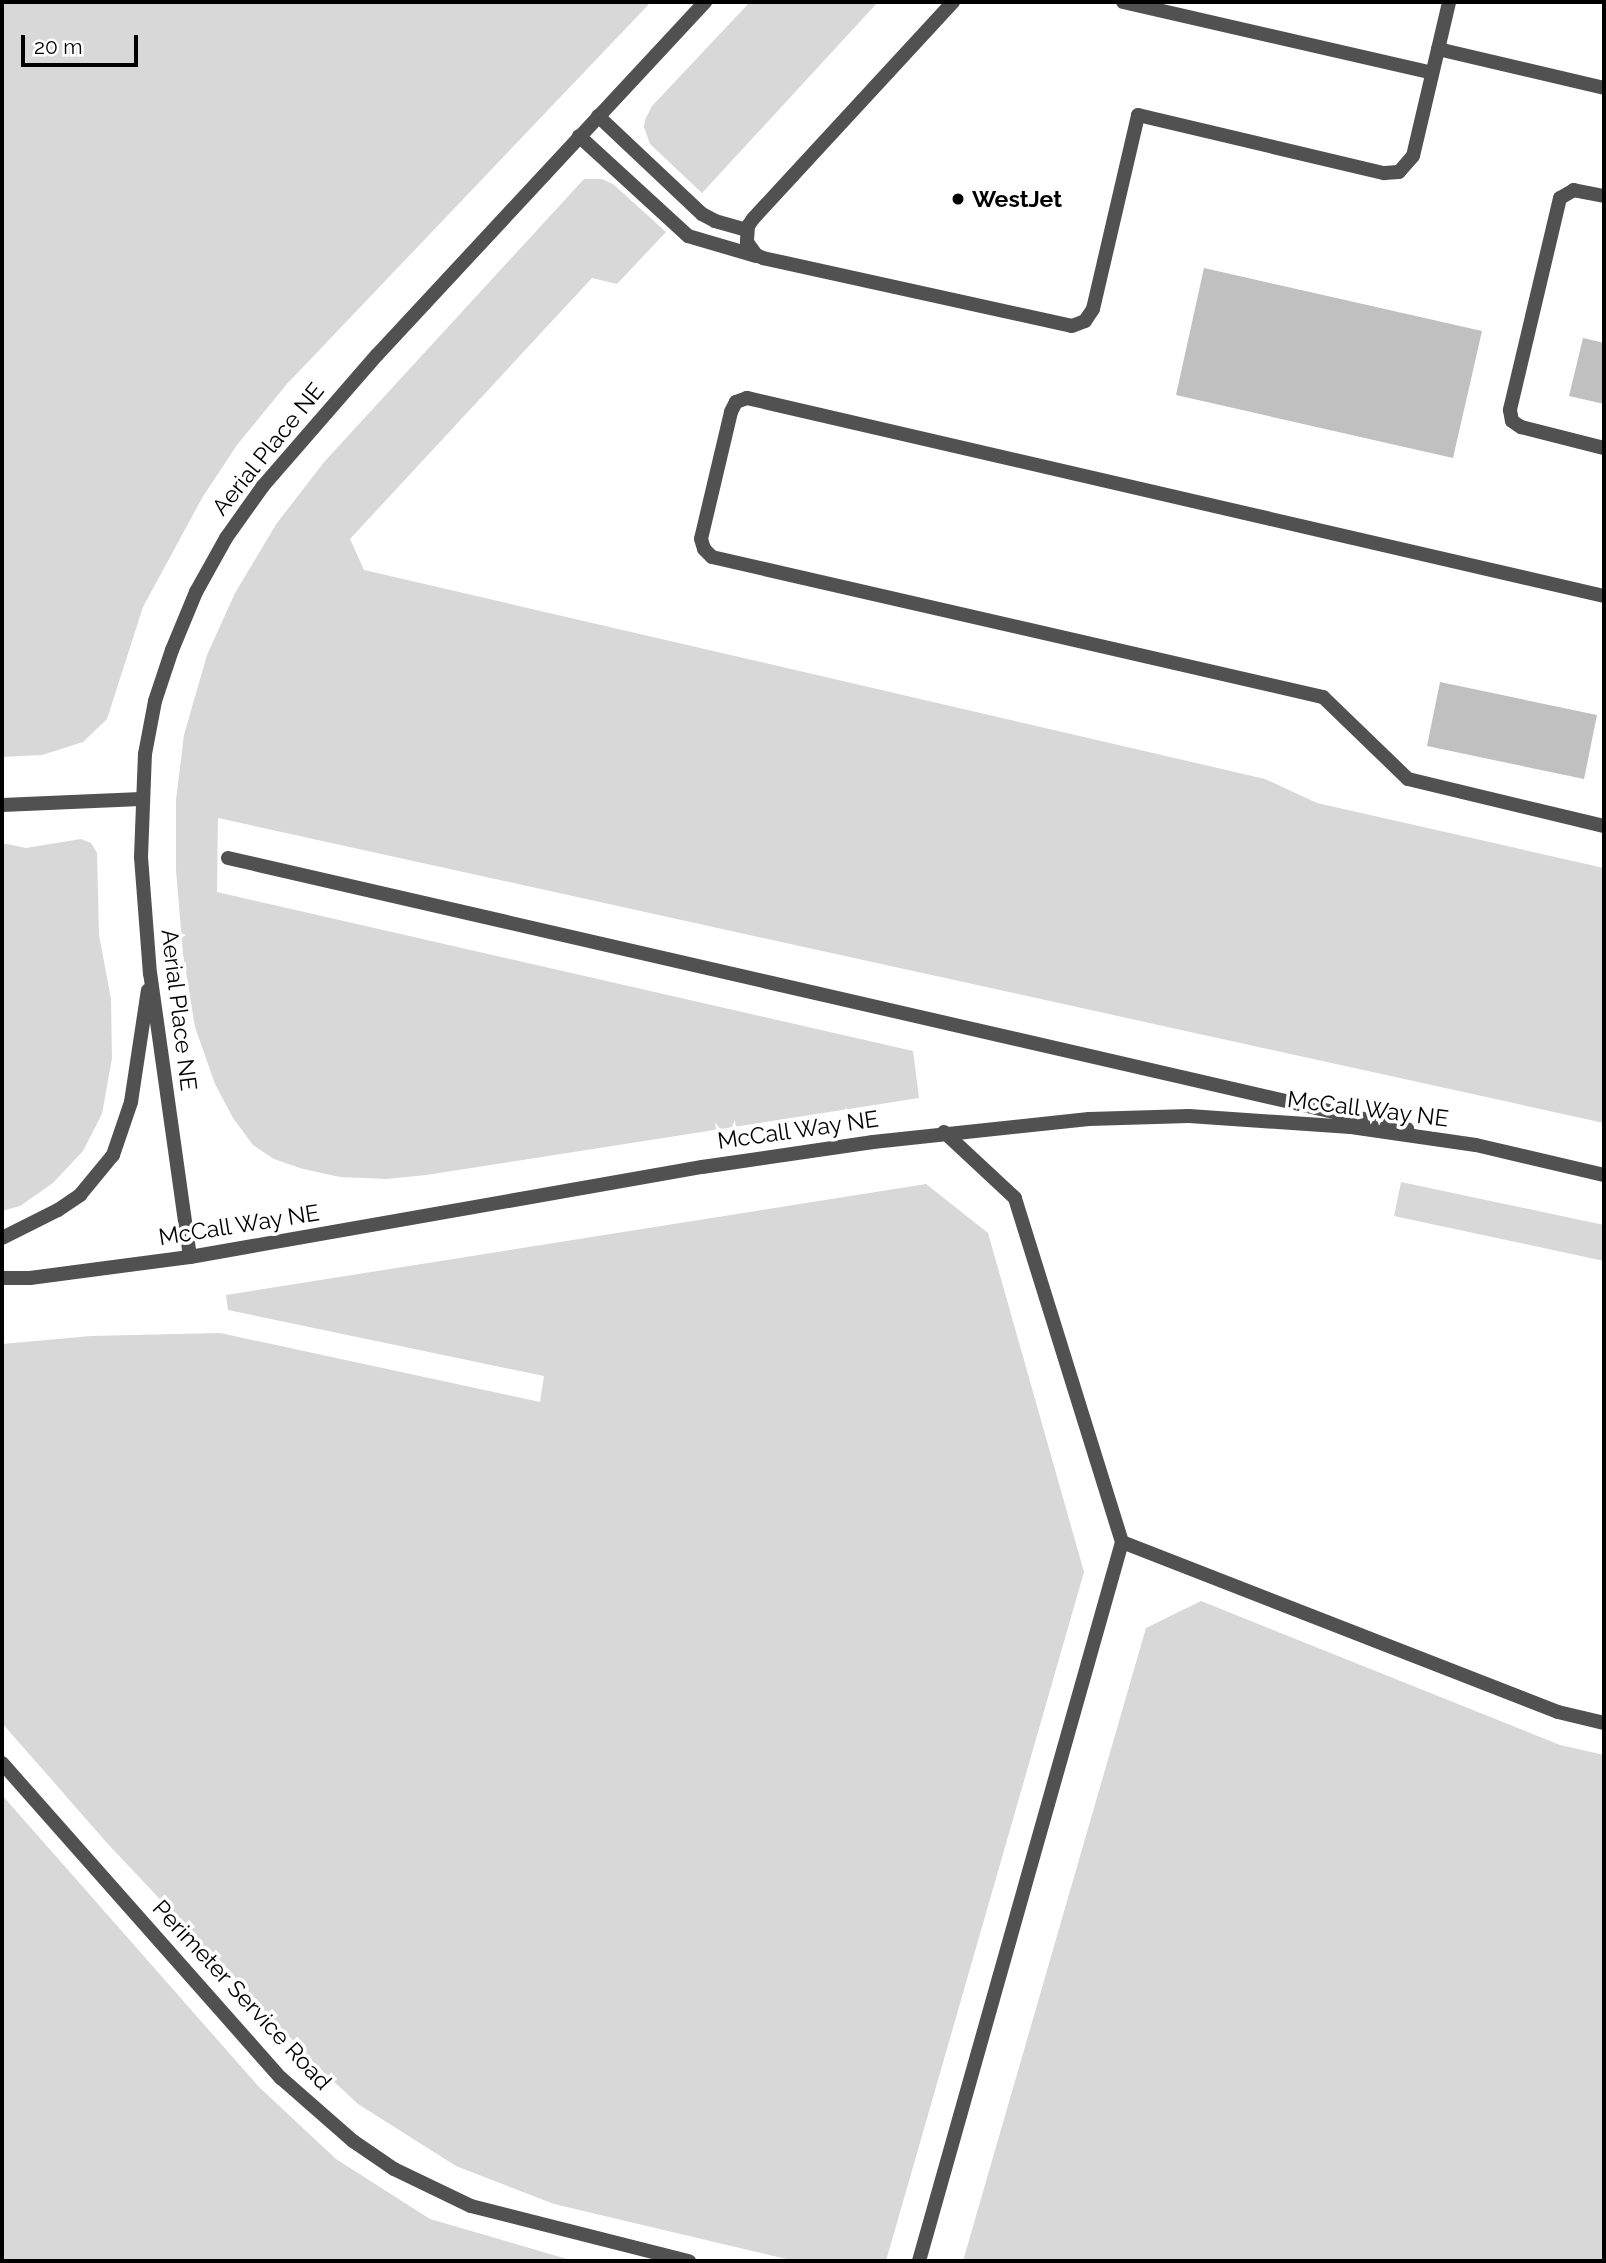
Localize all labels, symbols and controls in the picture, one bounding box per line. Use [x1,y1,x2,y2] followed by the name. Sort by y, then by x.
[24,21,142,65] scale bar
[34,34,82,59] text: 20 m
[972,185,1062,213] place label: WestJet
[950,191,966,207] marker: WestJet
[206,377,330,521] street label: Aerial Place NE
[155,927,203,1093] street label: Aerial Place NE
[1285,1085,1451,1133] street label: McCall Way NE
[715,1105,881,1155] street label: McCall Way NE
[156,1199,322,1251] street label: McCall Way NE
[147,1894,337,2096] street label: Perimeter Service Road

